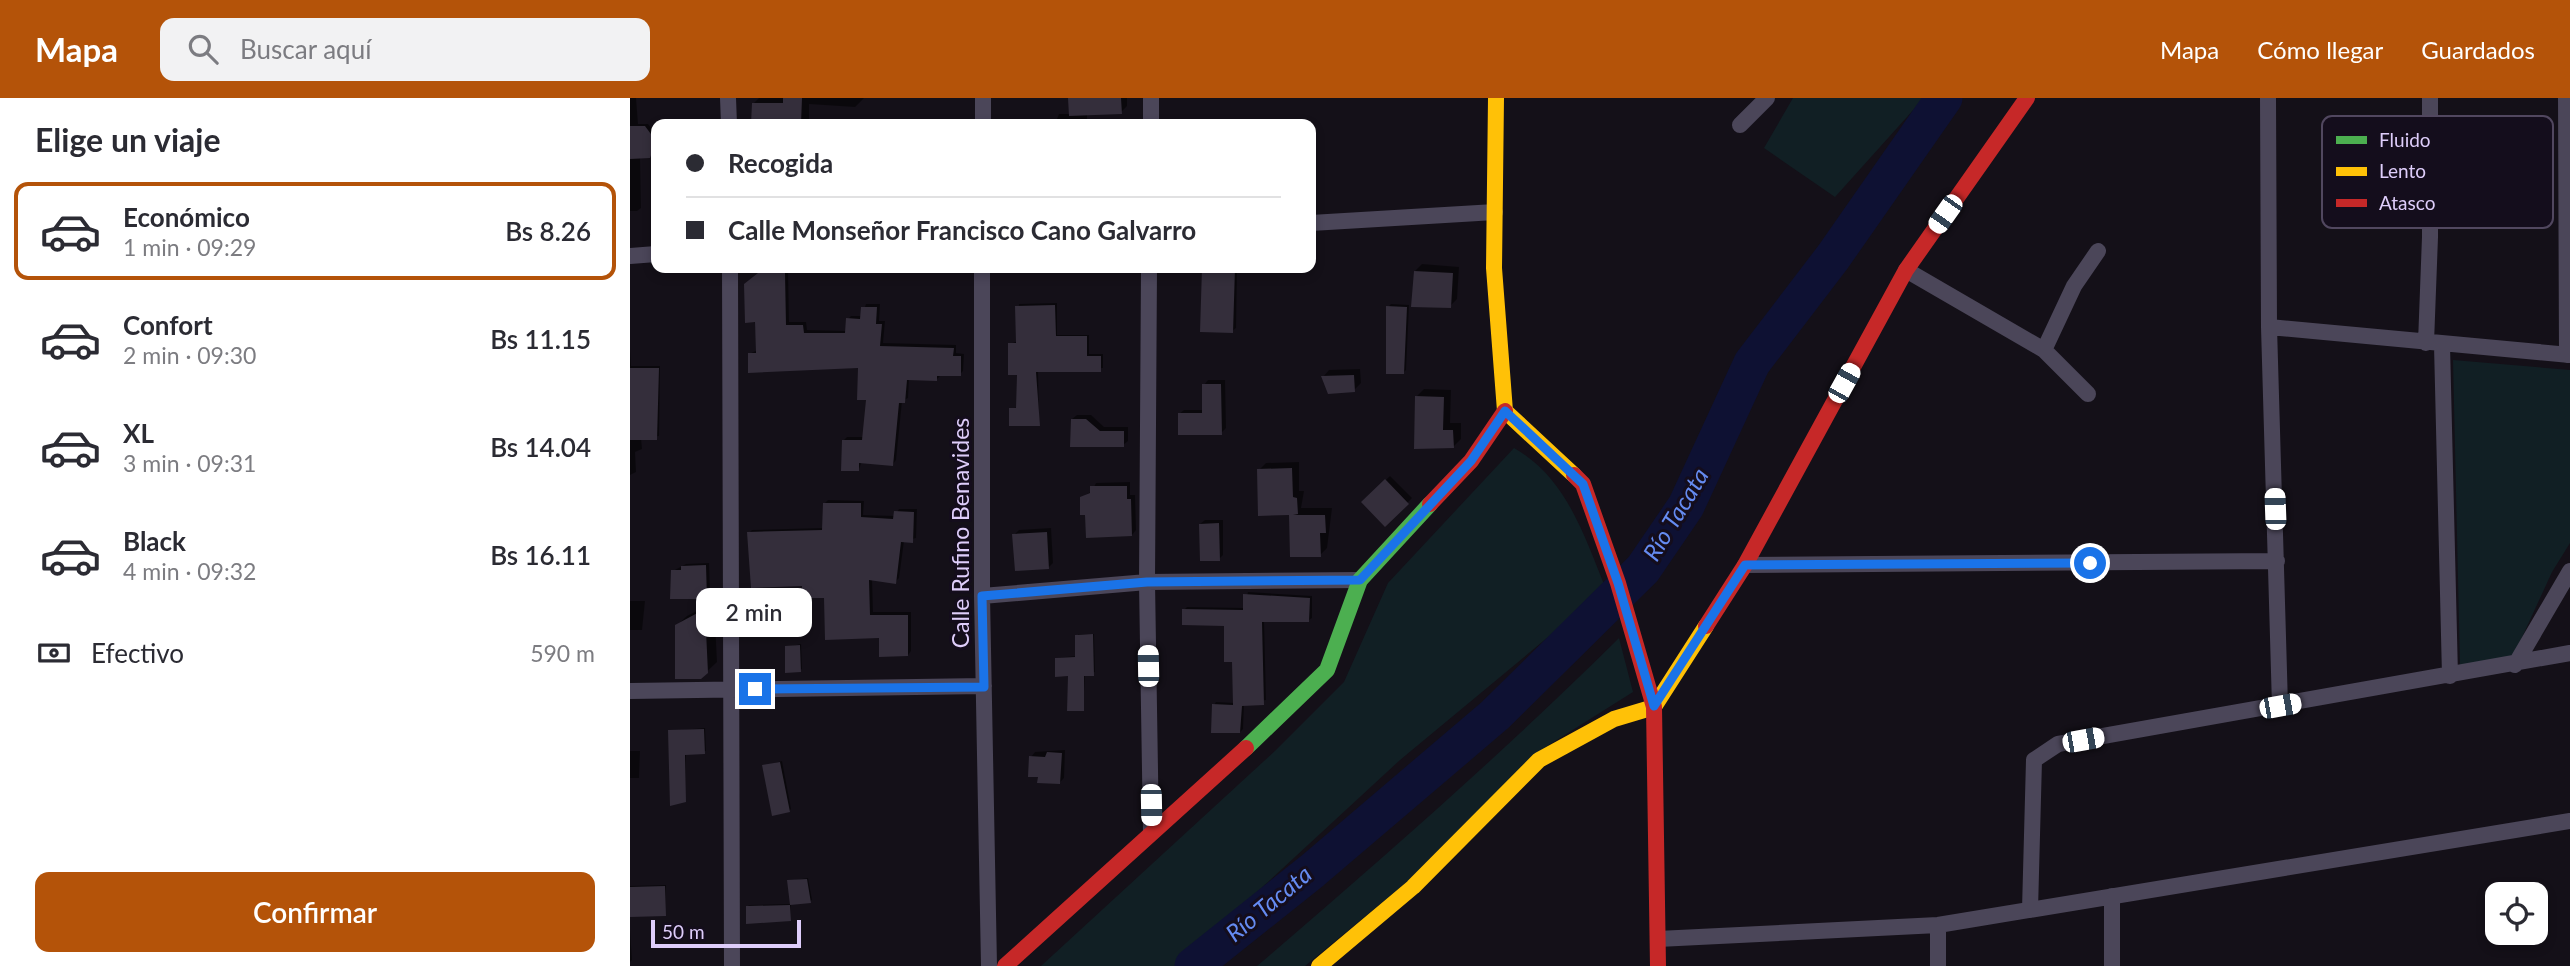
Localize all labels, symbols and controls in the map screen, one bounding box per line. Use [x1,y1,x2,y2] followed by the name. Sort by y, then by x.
[160,18,650,81] search box
[35,29,118,69] text: Mapa
[184,30,222,68] icon: search
[240,33,371,65] text: Buscar aquí
[2160,35,2219,64] text: Mapa
[2257,35,2383,64] text: Cómo llegar
[2421,35,2535,64] text: Guardados
[2322,116,2553,228] legend
[35,120,220,159] text: Elige un viaje
[2379,128,2431,151] text: Fluido
[728,147,833,179] text: Recogida
[2379,159,2426,182] text: Lento
[1925,191,1966,237] car
[2379,191,2435,214] text: Atasco
[39,200,102,263] icon: car
[123,201,250,233] text: Económico
[728,214,1196,246] text: Calle Monseñor Francisco Cano Galvarro
[505,215,591,247] text: Bs 8.26
[123,233,256,261] text: 1 min · 09:29
[39,308,102,371] icon: car
[123,309,213,341] text: Confort
[490,323,591,355] text: Bs 11.15
[123,341,256,369] text: 2 min · 09:30
[1825,360,1864,406] car
[39,416,102,479] icon: car
[123,417,154,449] text: XL
[946,418,974,648] street label: Calle Rufino Benavides
[490,431,591,463] text: Bs 14.04
[123,449,256,477] text: 3 min · 09:31
[1636,462,1714,566] water label: Río Tacata
[2264,488,2287,530] car
[39,524,102,587] icon: car
[123,525,186,557] text: Black
[490,539,591,571] text: Bs 16.11
[2074,547,2106,579] route start
[123,557,256,585] text: 4 min · 09:32
[697,588,813,636] callout: 2 min
[726,598,782,626] text: 2 min
[35,634,73,672] icon: cash
[91,637,184,669] text: Efectivo
[530,639,595,667] text: 590 m
[1138,645,1159,687] car
[739,673,771,705] route end
[2258,692,2303,720] car
[2061,726,2106,754] car
[1141,784,1162,826] car
[1219,859,1317,947] water label: Río Tacata
[35,872,595,952] button: Confirmar
[2485,882,2548,945] map controls
[2485,882,2548,945] button: locate
[651,917,802,949] scale bar
[662,920,705,943] text: 50 m

